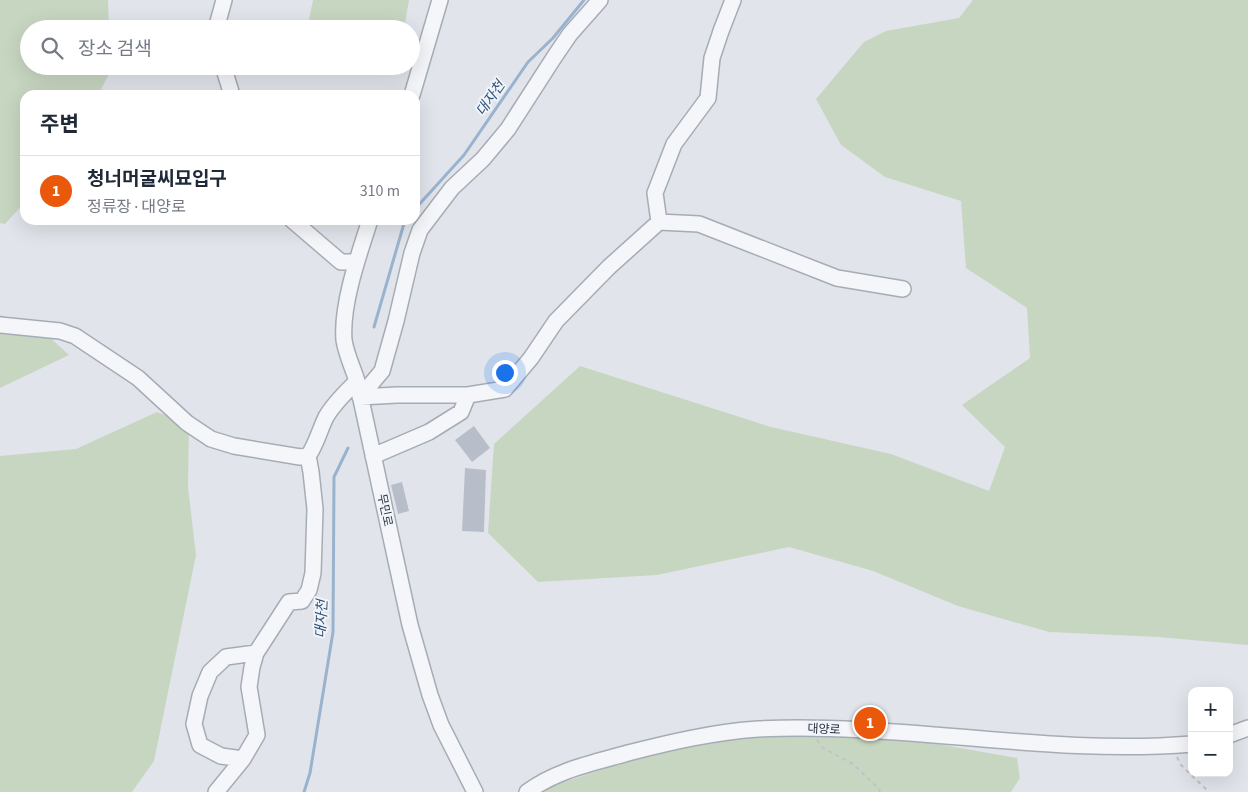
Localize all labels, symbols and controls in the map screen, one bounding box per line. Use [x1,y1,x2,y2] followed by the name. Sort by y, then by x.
[20,20,420,75] search box
[38,34,66,62] icon: search
[78,36,152,63] text: 장소 검색
[472,76,511,120] water label: 대자천
[40,109,79,139] text: 주변
[87,166,227,193] text: 청너머굴씨묘입구
[52,180,60,202] text: 1
[360,180,400,202] text: 310 m
[87,196,186,218] text: 정류장 · 대양로
[492,360,518,386] your location
[373,492,396,528] street label: 무민로
[311,598,333,639] water label: 대자천
[1188,687,1233,777] map controls
[1188,687,1233,732] button: +
[854,704,886,742] pin: 1
[807,720,841,739] street label: 대양로
[1188,732,1233,777] button: −

